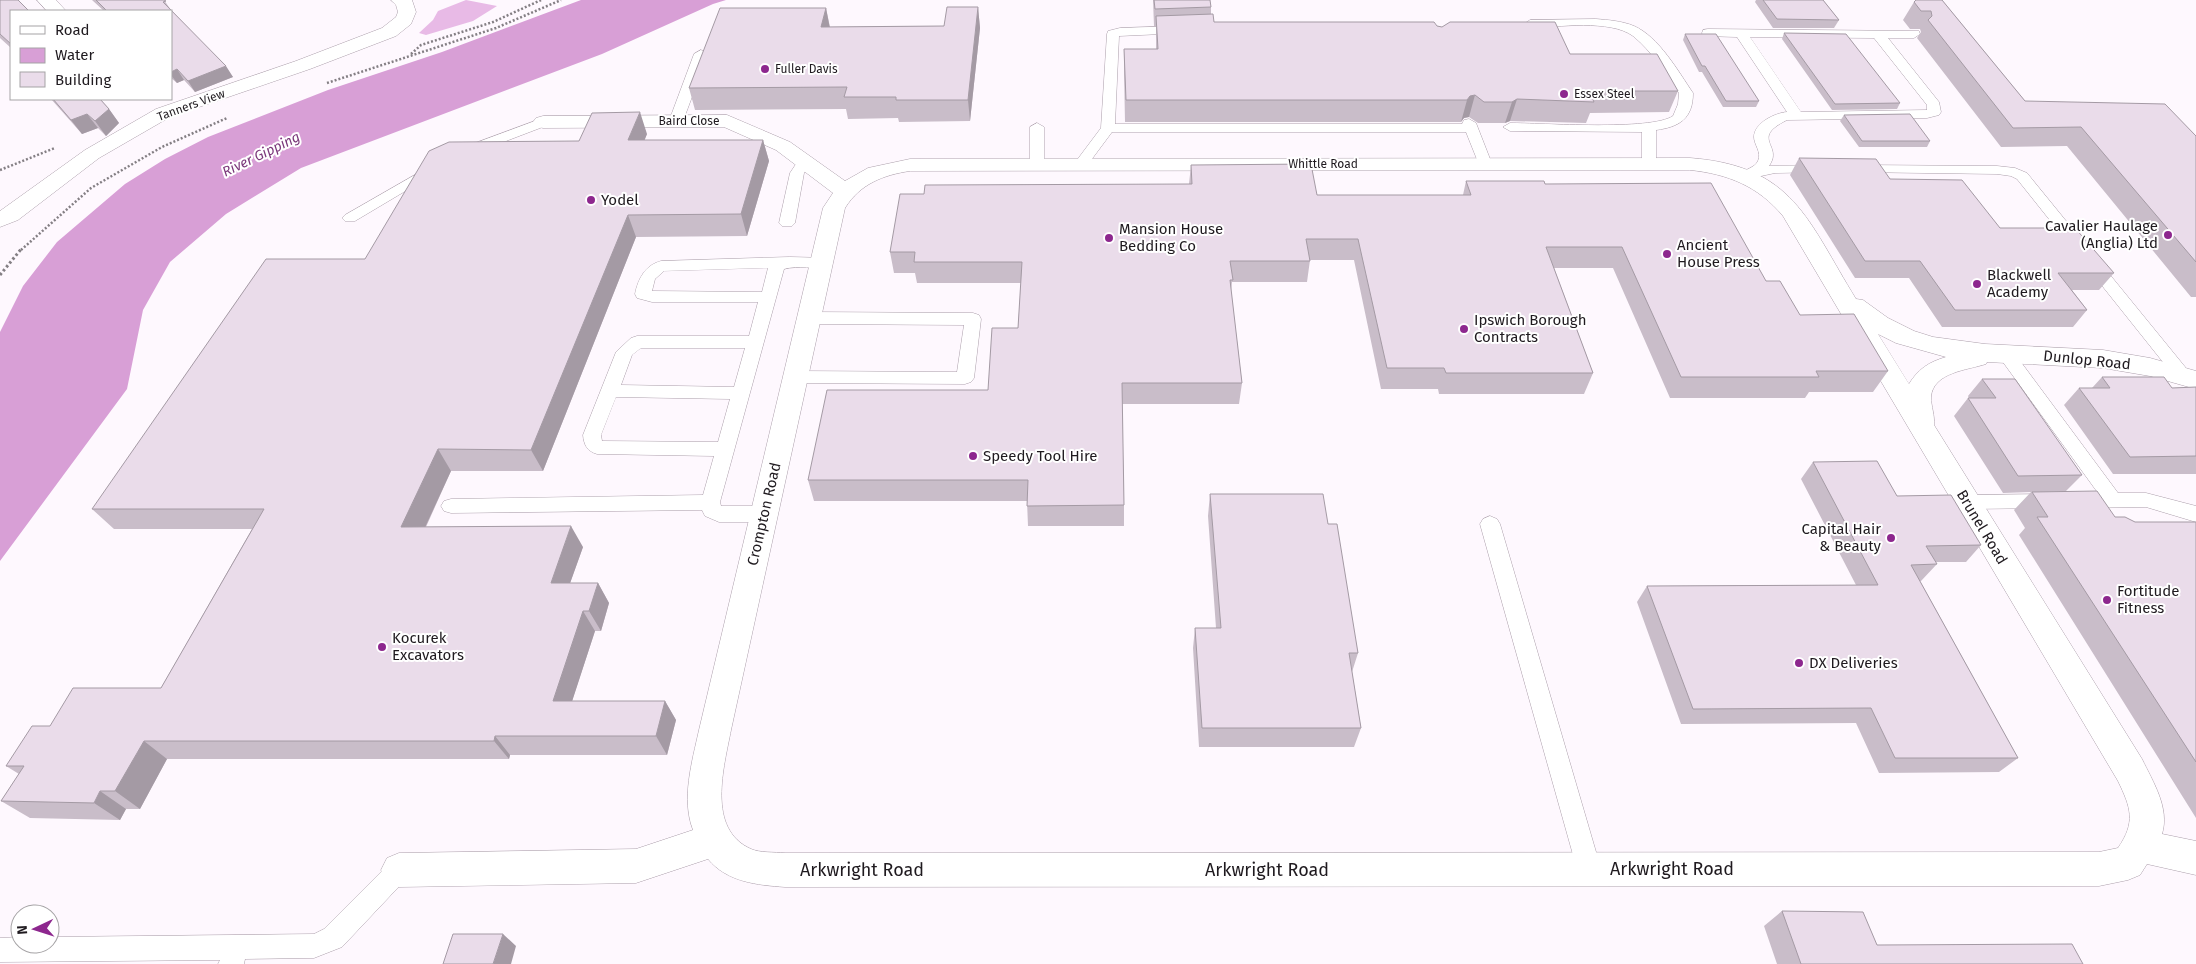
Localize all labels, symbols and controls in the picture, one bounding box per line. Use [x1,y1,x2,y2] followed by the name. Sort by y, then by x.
[10,10,172,100] legend
[55,21,90,39] text: Road
[55,46,94,64] text: Water
[775,62,838,76] place label: Fuller Davis
[759,63,771,75] marker: Fuller Davis
[55,71,111,89] text: Building
[155,86,227,124] street label: Tanners View
[1574,87,1635,101] place label: Essex Steel
[1558,88,1570,100] marker: Essex Steel
[658,114,720,128] street label: Baird Close
[220,128,303,181] water label: River Gipping
[1288,157,1358,171] street label: Whittle Road
[601,191,639,209] place label: Yodel
[585,194,597,206] marker: Yodel
[2045,217,2158,252] place label: Cavalier Haulage (Anglia) Ltd
[1119,220,1223,255] place label: Mansion House Bedding Co
[2162,229,2174,241] marker: Cavalier Haulage (Anglia) Ltd
[1103,232,1115,244] marker: Mansion House Bedding Co
[1677,236,1760,271] place label: Ancient House Press
[1661,248,1673,260] marker: Ancient House Press
[1987,266,2052,301] place label: Blackwell Academy
[1971,278,1983,290] marker: Blackwell Academy
[1474,311,1586,346] place label: Ipswich Borough Contracts
[1458,323,1470,335] marker: Ipswich Borough Contracts
[2042,346,2132,374] street label: Dunlop Road
[983,447,1098,465] place label: Speedy Tool Hire
[967,450,979,462] marker: Speedy Tool Hire
[743,461,785,567] street label: Crompton Road
[1953,487,2011,567] street label: Brunel Road
[1801,520,1882,555] place label: Capital Hair & Beauty
[1885,532,1897,544] marker: Capital Hair & Beauty
[2117,582,2179,617] place label: Fortitude Fitness
[2101,594,2113,606] marker: Fortitude Fitness
[392,629,464,664] place label: Kocurek Excavators
[376,641,388,653] marker: Kocurek Excavators
[1809,654,1898,672] place label: DX Deliveries
[1793,657,1805,669] marker: DX Deliveries
[1610,858,1734,880] street label: Arkwright Road
[800,859,924,881] street label: Arkwright Road
[1205,859,1329,881] street label: Arkwright Road
[10,904,60,954] north arrow
[14,925,31,935] text: N

